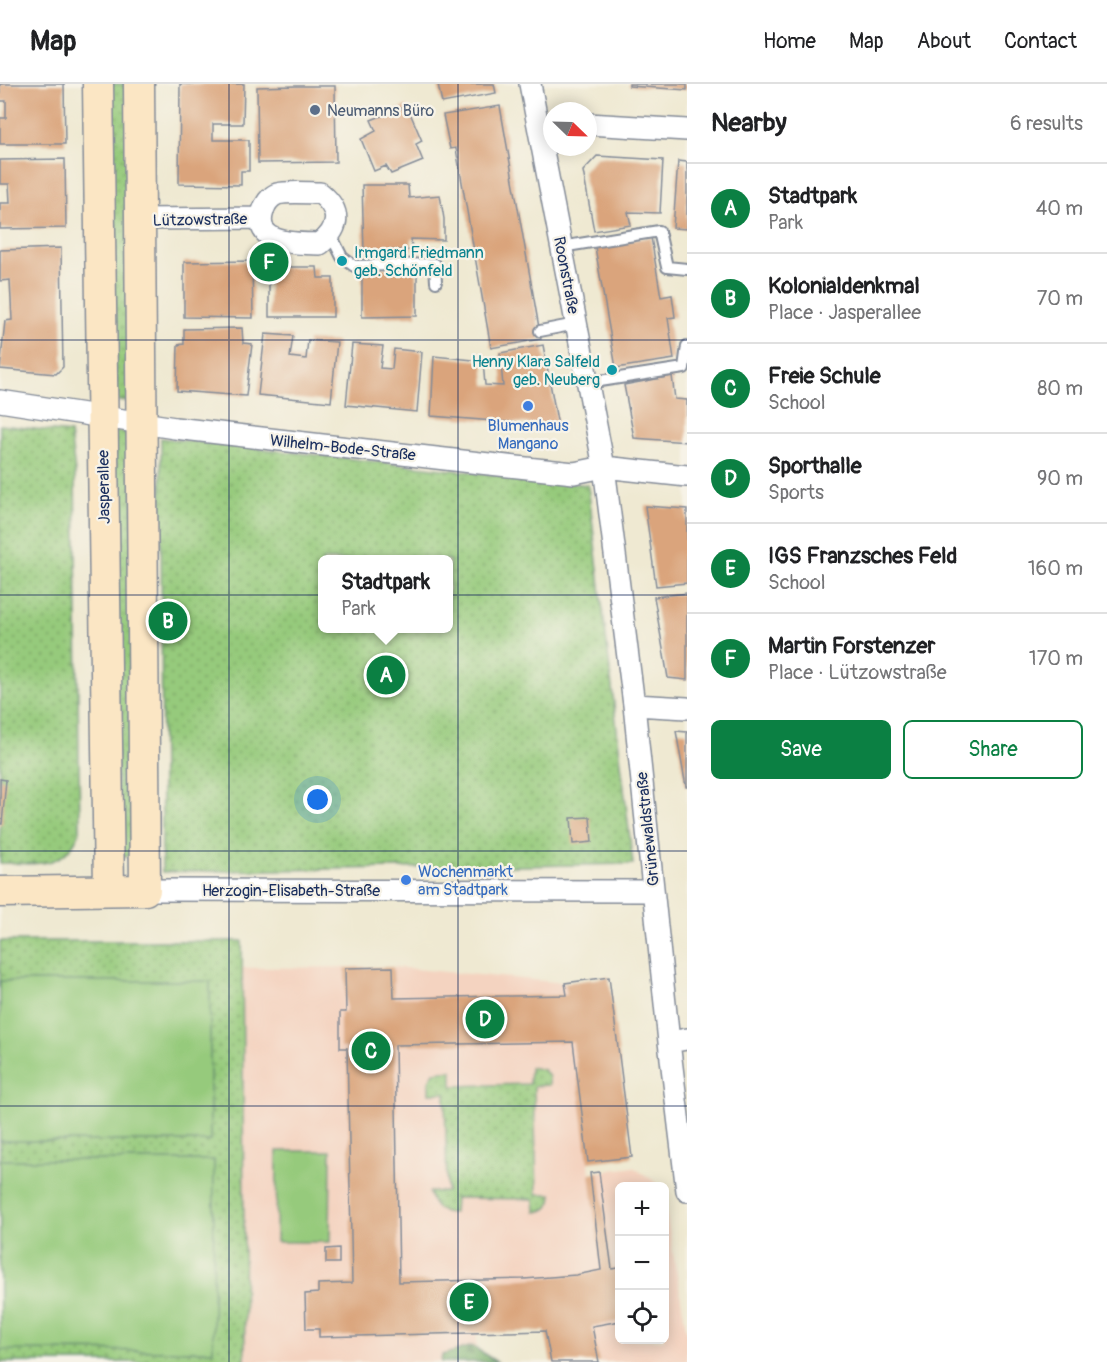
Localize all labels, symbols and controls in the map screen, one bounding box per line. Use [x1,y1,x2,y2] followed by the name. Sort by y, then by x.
[30,24,76,59] text: Map
[763,28,816,55] text: Home
[849,28,884,55] text: Map
[917,28,971,55] text: About
[1004,28,1077,55] text: Contact
[327,101,435,121] place label: Neumanns Büro
[543,102,597,156] north arrow
[308,103,322,117] marker: Neumanns Büro
[711,107,787,139] text: Nearby
[1010,111,1083,136] text: 6 results
[768,182,857,210] text: Stadtpark
[724,196,737,221] text: A
[1036,196,1083,221] text: 40 m
[152,209,248,231] street label: Lützowstraße
[768,210,803,235] text: Park
[549,235,583,316] street label: Roonstraße
[250,240,288,285] pin: F
[354,243,484,281] place label: Irmgard Friedmann geb. Schönfeld
[335,254,349,268] marker: Irmgard Friedmann geb. Schönfeld
[768,272,920,300] text: Kolonialdenkmal
[725,286,736,311] text: B
[1037,286,1083,311] text: 70 m
[768,300,921,325] text: Place · Jasperallee
[472,352,600,390] place label: Henny Klara Salfeld geb. Neuberg
[768,362,881,390] text: Freie Schule
[605,363,619,377] marker: Henny Klara Salfeld geb. Neuberg
[724,376,737,401] text: C
[1037,376,1083,401] text: 80 m
[768,390,825,415] text: School
[521,399,535,413] marker: Blumenhaus Mangano
[487,416,569,454] place label: Blumenhaus Mangano
[269,430,417,466] street label: Wilhelm-Bode-Straße
[93,450,115,524] street label: Jasperallee
[768,452,862,480] text: Sporthalle
[724,466,737,491] text: D
[1037,466,1083,491] text: 90 m
[768,480,824,505] text: Sports
[768,542,957,570] text: IGS Franzsches Feld
[318,555,453,633] popup
[725,556,736,581] text: E
[1028,556,1083,581] text: 160 m
[341,568,430,596] text: Stadtpark
[768,570,825,595] text: School
[341,596,376,621] text: Park
[148,598,188,644] pin: B
[768,632,935,660] text: Martin Forstenzer
[724,646,737,671] text: F
[1029,646,1083,671] text: 170 m
[366,652,406,698] pin: A
[768,660,947,685] text: Place · Lützowstraße
[711,720,891,779] button: Save
[903,720,1083,779] button: Share
[632,771,664,887] street label: Grünewaldstraße
[303,785,332,814] your location
[418,862,514,900] place label: Wochenmarkt am Stadtpark
[399,873,413,887] marker: Wochenmarkt am Stadtpark
[202,881,380,901] street label: Herzogin-Elisabeth-Straße
[466,996,504,1042] pin: D
[352,1028,391,1074] pin: C
[615,1182,669,1344] map controls
[615,1182,669,1236] button: +
[615,1236,669,1290] button: −
[450,1280,488,1324] pin: E
[615,1290,669,1344] button: locate

